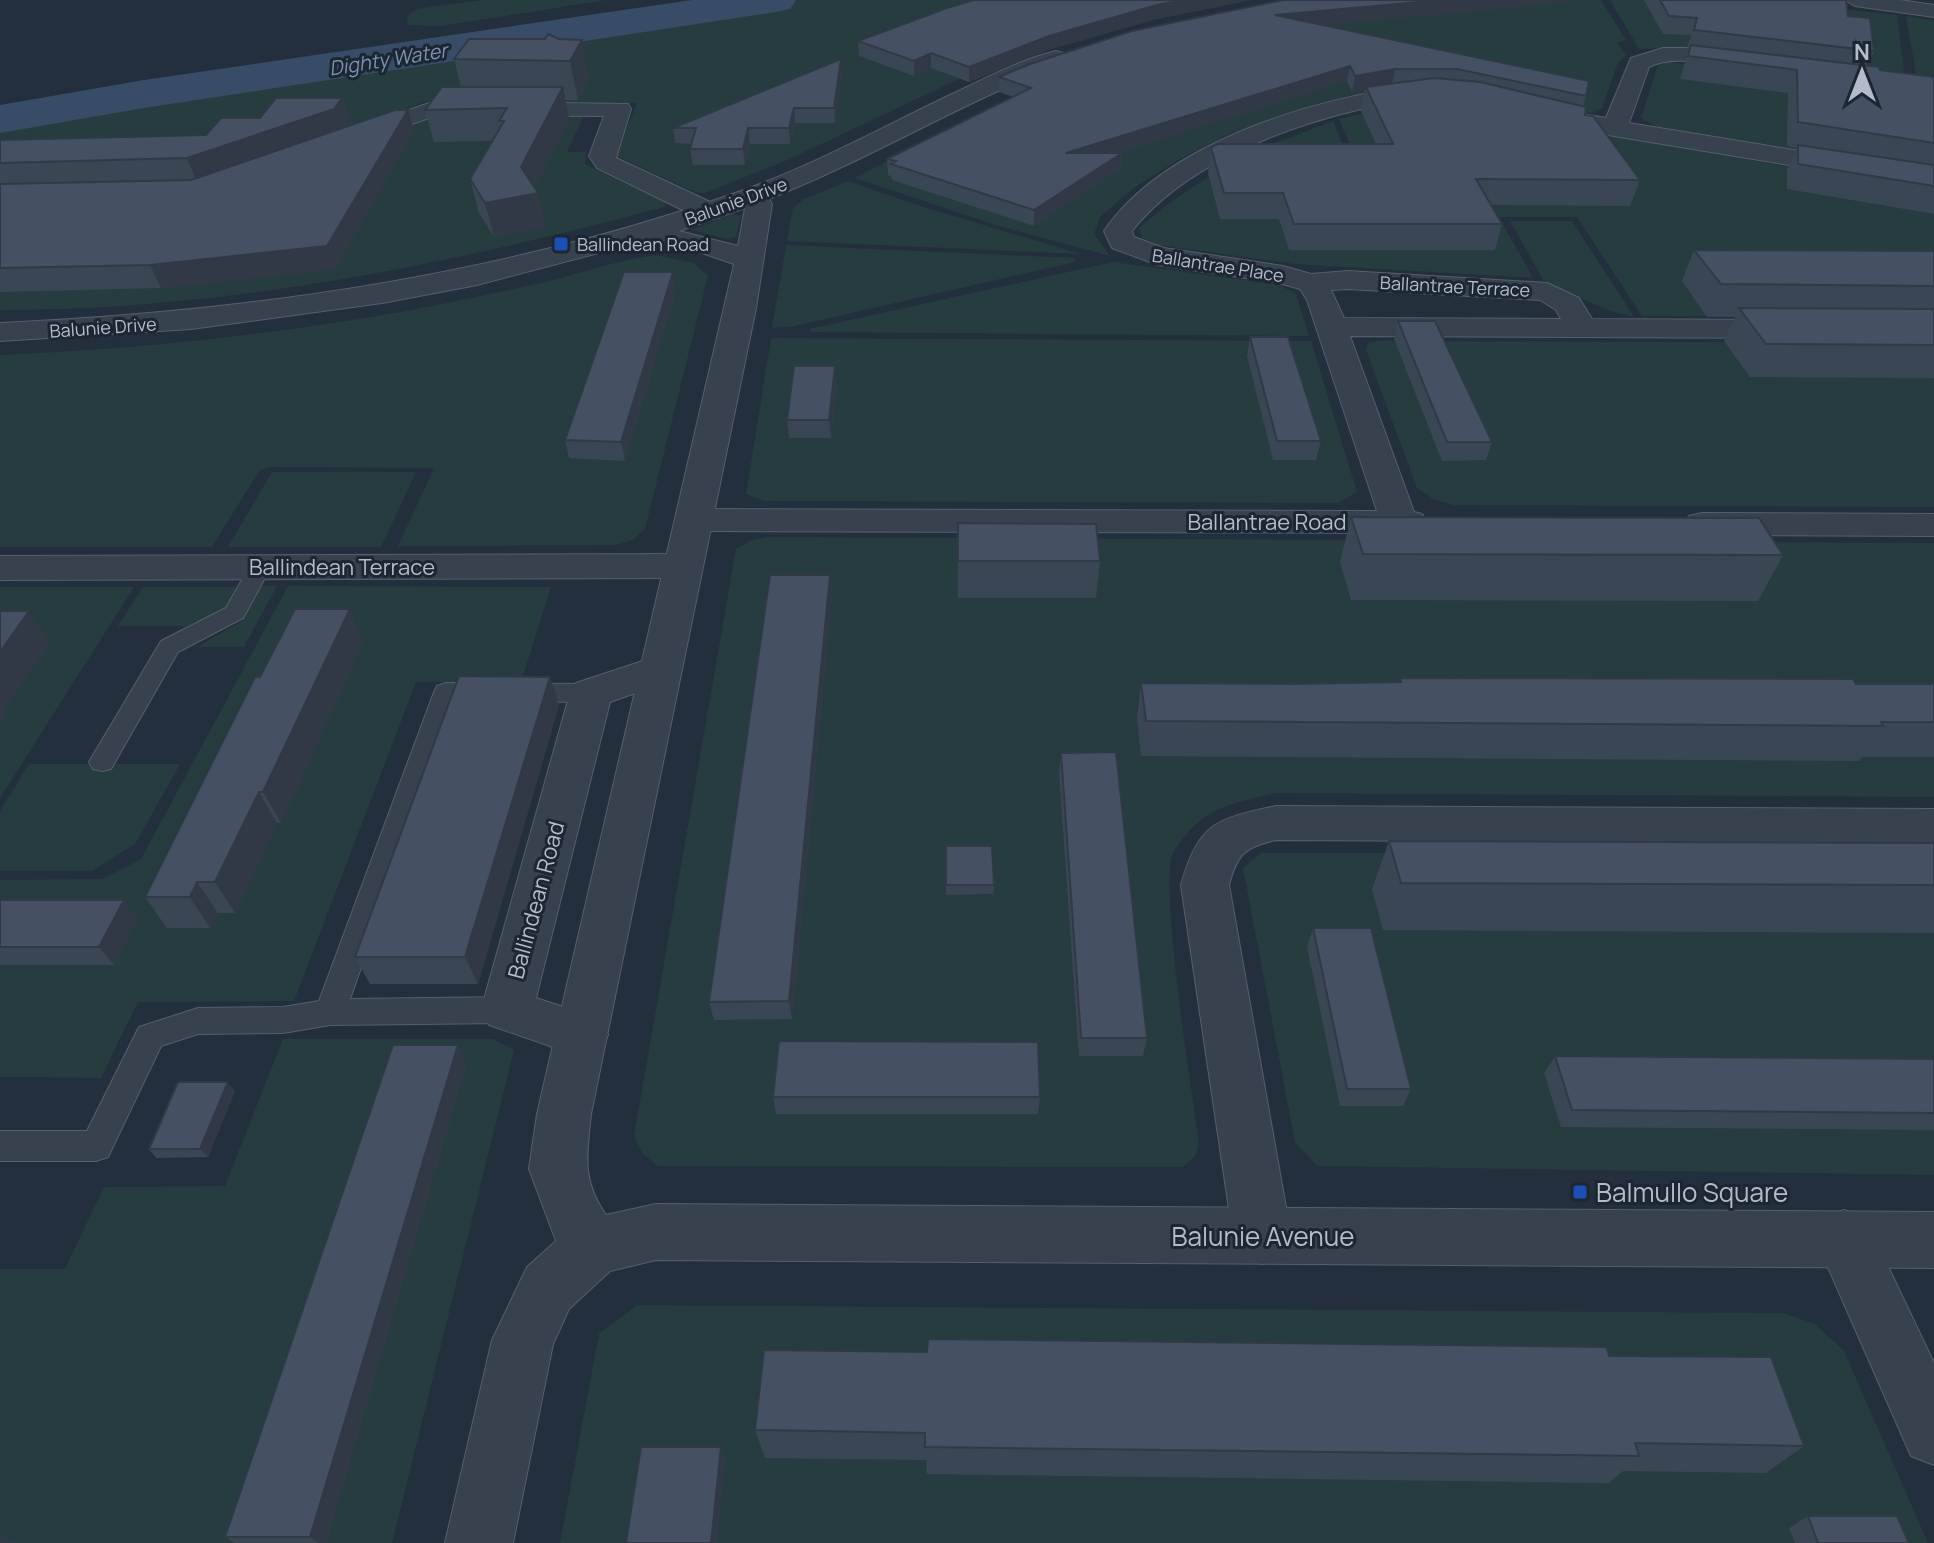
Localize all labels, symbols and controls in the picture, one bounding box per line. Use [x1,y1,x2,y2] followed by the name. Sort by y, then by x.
[1822,32,1902,112] north arrow
[327,36,452,82] water label: Dighty Water
[1854,37,1870,67] text: N
[682,171,790,231] street label: Balunie Drive
[577,232,709,256] place label: Ballindean Road
[552,235,570,253] marker: Ballindean Road
[1150,243,1286,287] street label: Ballantrae Place
[1379,270,1531,302] street label: Ballantrae Terrace
[49,311,157,343] street label: Balunie Drive
[1187,507,1347,537] street label: Ballantrae Road
[249,552,435,582] street label: Ballindean Terrace
[501,818,571,982] street label: Ballindean Road
[1596,1174,1788,1210] place label: Balmullo Square
[1571,1183,1589,1201] marker: Balmullo Square
[1172,1218,1354,1254] street label: Balunie Avenue

